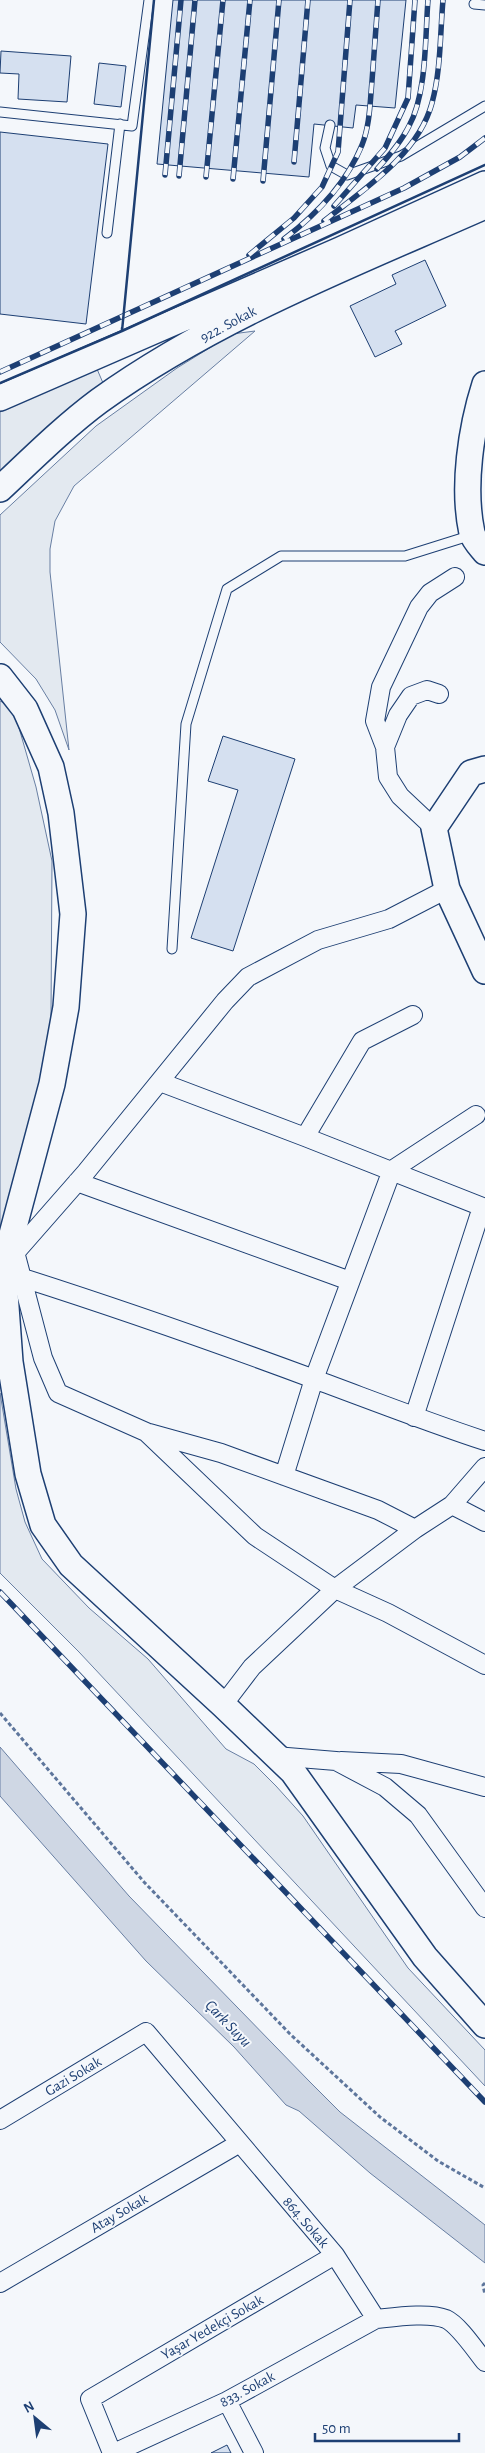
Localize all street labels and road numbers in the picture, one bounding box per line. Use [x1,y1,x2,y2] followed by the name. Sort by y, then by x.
[198,303,259,345] street label: 922. Sokak
[43,2054,104,2099] street label: Gazi Sokak
[88,2191,151,2236] street label: Atay Sokak
[280,2194,332,2251] street label: 864. Sokak
[159,2292,266,2363] street label: Yaşar Yedekçi Sokak
[217,2369,277,2410] street label: 833. Sokak

